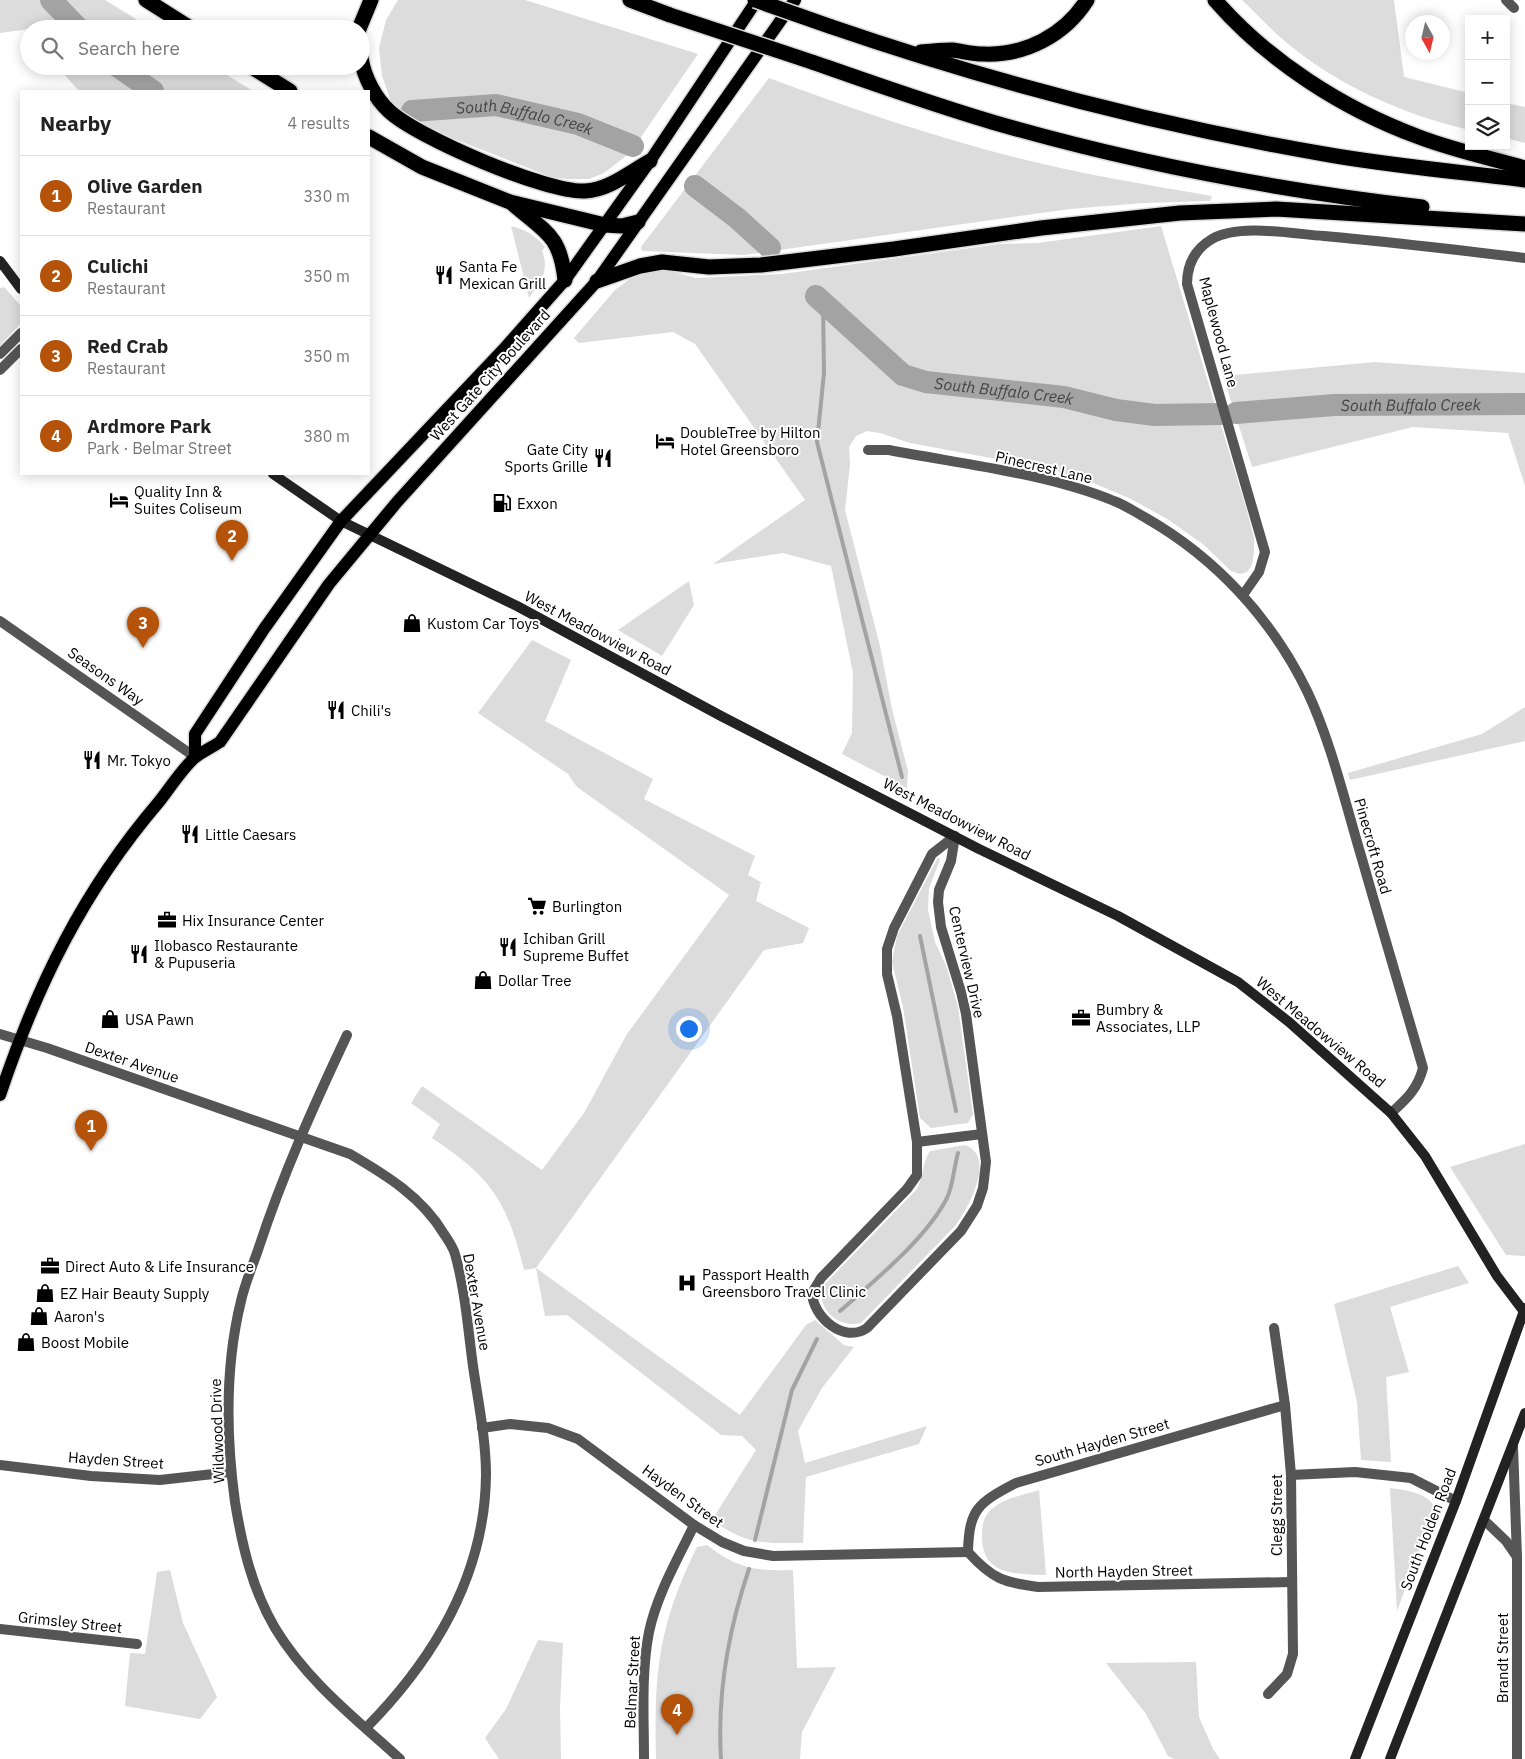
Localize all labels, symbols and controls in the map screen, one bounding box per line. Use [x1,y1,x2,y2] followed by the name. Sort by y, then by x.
[1405,15,1450,60] north arrow
[1465,15,1510,150] map controls
[1465,15,1510,60] button: +
[20,20,370,75] search box
[38,34,66,62] icon: search
[78,36,180,60] text: Search here
[1465,60,1510,105] button: −
[455,95,597,139] water label: South Buffalo Creek
[1465,105,1510,150] button: layers
[40,109,111,137] text: Nearby
[287,113,350,133] text: 4 results
[87,174,203,198] text: Olive Garden
[51,186,61,206] text: 1
[303,186,350,206] text: 330 m
[87,198,166,218] text: Restaurant
[87,254,148,278] text: Culichi
[459,257,546,293] place label: Santa Fe Mexican Grill
[433,264,455,286] restaurant icon: Santa Fe Mexican Grill
[51,266,61,286] text: 2
[303,266,350,286] text: 350 m
[1195,275,1243,389] street label: Maplewood Lane
[87,278,166,298] text: Restaurant
[426,305,554,445] street label: West Gate City Boulevard
[87,334,168,358] text: Red Crab
[51,346,61,366] text: 3
[303,346,350,366] text: 350 m
[87,358,166,378] text: Restaurant
[933,373,1076,409] water label: South Buffalo Creek
[1341,394,1481,415] water label: South Buffalo Creek
[87,414,211,438] text: Ardmore Park
[680,423,820,459] place label: DoubleTree by Hilton Hotel Greensboro
[51,426,61,446] text: 4
[303,426,350,446] text: 380 m
[654,430,676,452] hotel icon: DoubleTree by Hilton Hotel Greensboro
[87,438,232,458] text: Park · Belmar Street
[505,440,589,476] place label: Gate City Sports Grille
[592,447,614,469] restaurant icon: Gate City Sports Grille
[994,447,1094,487] street label: Pinecrest Lane
[134,482,242,518] place label: Quality Inn & Suites Coliseum
[108,489,130,511] hotel icon: Quality Inn & Suites Coliseum
[491,492,513,514] fuel station icon: Exxon
[517,494,558,513] place label: Exxon
[216,520,248,561] pin: 2
[521,586,675,680] street label: West Meadowview Road
[127,607,159,648] pin: 3
[401,612,423,634] shop icon: Kustom Car Toys
[427,614,539,633] place label: Kustom Car Toys
[64,643,148,710] street label: Seasons Way
[325,699,347,721] restaurant icon: Chili's
[351,701,391,720] place label: Chili's
[81,749,103,771] restaurant icon: Mr. Tokyo
[107,751,171,770] place label: Mr. Tokyo
[880,773,1034,865] street label: West Meadowview Road
[1350,796,1396,896] street label: Pinecroft Road
[179,823,201,845] restaurant icon: Little Caesars
[205,825,296,844] place label: Little Caesars
[526,895,548,917] supermarket icon: Burlington
[552,897,622,916] place label: Burlington
[945,904,989,1020] street label: Centerview Drive
[156,909,178,931] office icon: Hix Insurance Center
[182,911,325,930] place label: Hix Insurance Center
[523,929,629,965] place label: Ichiban Grill Supreme Buffet
[154,936,298,972] place label: Ilobasco Restaurante & Pupuseria
[497,936,519,958] restaurant icon: Ichiban Grill Supreme Buffet
[128,943,150,965] restaurant icon: Ilobasco Restaurante & Pupuseria
[472,969,494,991] shop icon: Dollar Tree
[498,971,571,990] place label: Dollar Tree
[1252,972,1390,1092] street label: West Meadowview Road
[1096,1000,1200,1036] place label: Bumbry & Associates, LLP
[1070,1007,1092,1029] office icon: Bumbry & Associates, LLP
[99,1008,121,1030] shop icon: USA Pawn
[125,1010,194,1029] place label: USA Pawn
[676,1016,702,1042] your location
[82,1037,182,1087] street label: Dexter Avenue
[75,1110,107,1151] pin: 1
[459,1252,495,1352] street label: Dexter Avenue
[39,1255,61,1277] office icon: Direct Auto & Life Insurance
[65,1257,254,1276] place label: Direct Auto & Life Insurance
[702,1265,866,1301] place label: Passport Health Greensboro Travel Clinic
[676,1272,698,1294] hospital icon: Passport Health Greensboro Travel Clinic
[34,1282,56,1304] shop icon: EZ Hair Beauty Supply
[60,1284,210,1303] place label: EZ Hair Beauty Supply
[28,1305,50,1327] shop icon: Aaron's
[54,1307,105,1326] place label: Aaron's
[15,1331,37,1353] shop icon: Boost Mobile
[41,1333,129,1352] place label: Boost Mobile
[206,1378,228,1484] street label: Wildwood Drive
[1033,1414,1171,1470] street label: South Hayden Street
[67,1447,165,1473] street label: Hayden Street
[639,1460,727,1532] street label: Hayden Street
[1396,1465,1460,1593] street label: South Holden Road
[1267,1474,1286,1556] street label: Clegg Street
[1055,1560,1193,1582] street label: North Hayden Street
[17,1607,123,1637] street label: Grimsley Street
[1493,1613,1512,1703] street label: Brandt Street
[620,1635,644,1729] street label: Belmar Street
[661,1694,693,1735] pin: 4

